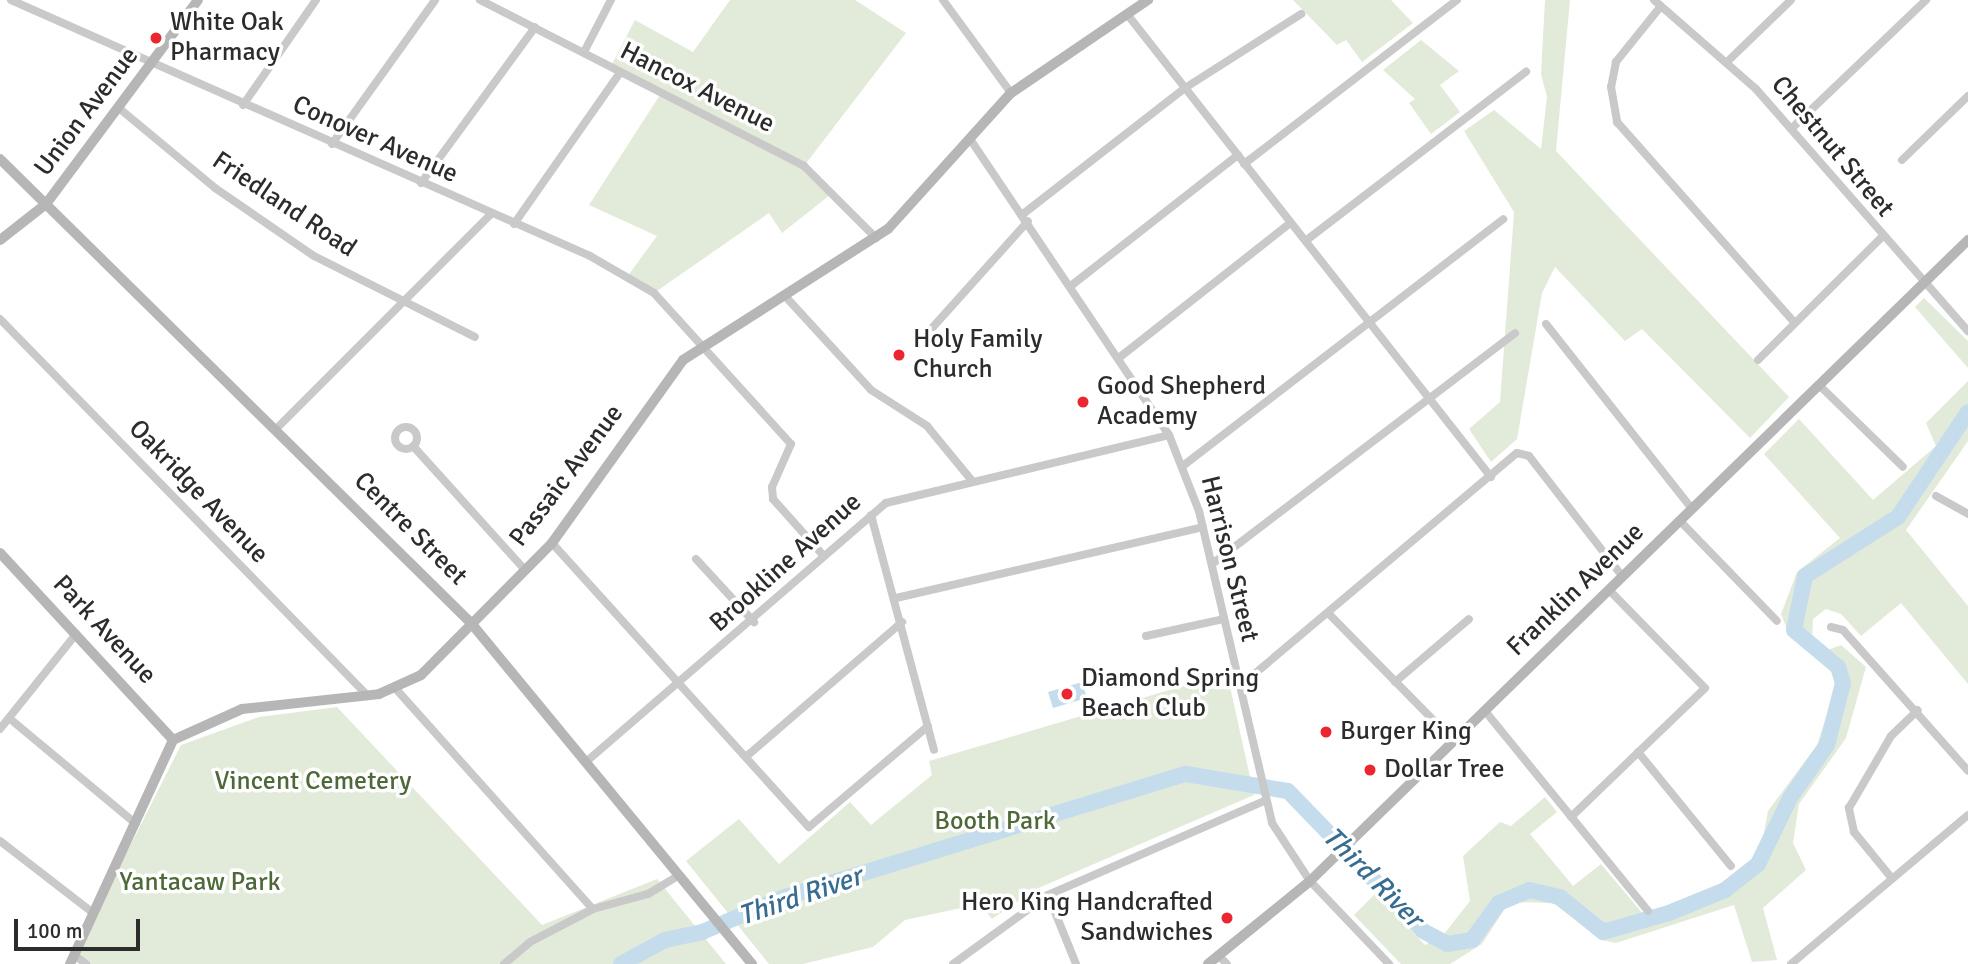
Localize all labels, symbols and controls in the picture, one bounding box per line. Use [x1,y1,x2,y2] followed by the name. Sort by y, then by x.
[170,7,284,68] place label: White Oak Pharmacy
[148,30,164,46] marker: White Oak Pharmacy
[615,36,779,140] street label: Hancox Avenue
[28,41,146,183] street label: Union Avenue
[1764,70,1900,224] street label: Chestnut Street
[288,90,462,190] street label: Conover Avenue
[206,145,362,265] street label: Friedland Road
[913,324,1042,386] place label: Holy Family Church
[891,347,907,363] marker: Holy Family Church
[1097,371,1266,432] place label: Good Shepherd Academy
[1075,394,1091,410] marker: Good Shepherd Academy
[503,399,631,553] street label: Passaic Avenue
[122,414,274,570] street label: Oakridge Avenue
[347,466,473,592] street label: Centre Street
[1193,473,1265,645] street label: Harrison Street
[704,487,868,639] street label: Brookline Avenue
[1501,517,1651,663] street label: Franklin Avenue
[46,569,162,691] street label: Park Avenue
[1081,663,1259,724] place label: Diamond Spring Beach Club
[1059,686,1075,702] marker: Diamond Spring Beach Club
[1340,716,1472,748] place label: Burger King
[1318,724,1334,740] marker: Burger King
[1384,754,1505,786] place label: Dollar Tree
[1362,762,1378,778] marker: Dollar Tree
[215,766,411,798] park label: Vincent Cemetery
[934,806,1056,838] park label: Booth Park
[1316,820,1430,934] water label: Third River
[734,859,866,933] water label: Third River
[119,867,281,899] park label: Yantacaw Park
[961,887,1213,948] place label: Hero King Handcrafted Sandwiches
[18,904,144,948] scale bar
[1219,910,1235,926] marker: Hero King Handcrafted Sandwiches
[27,918,82,944] text: 100 m

